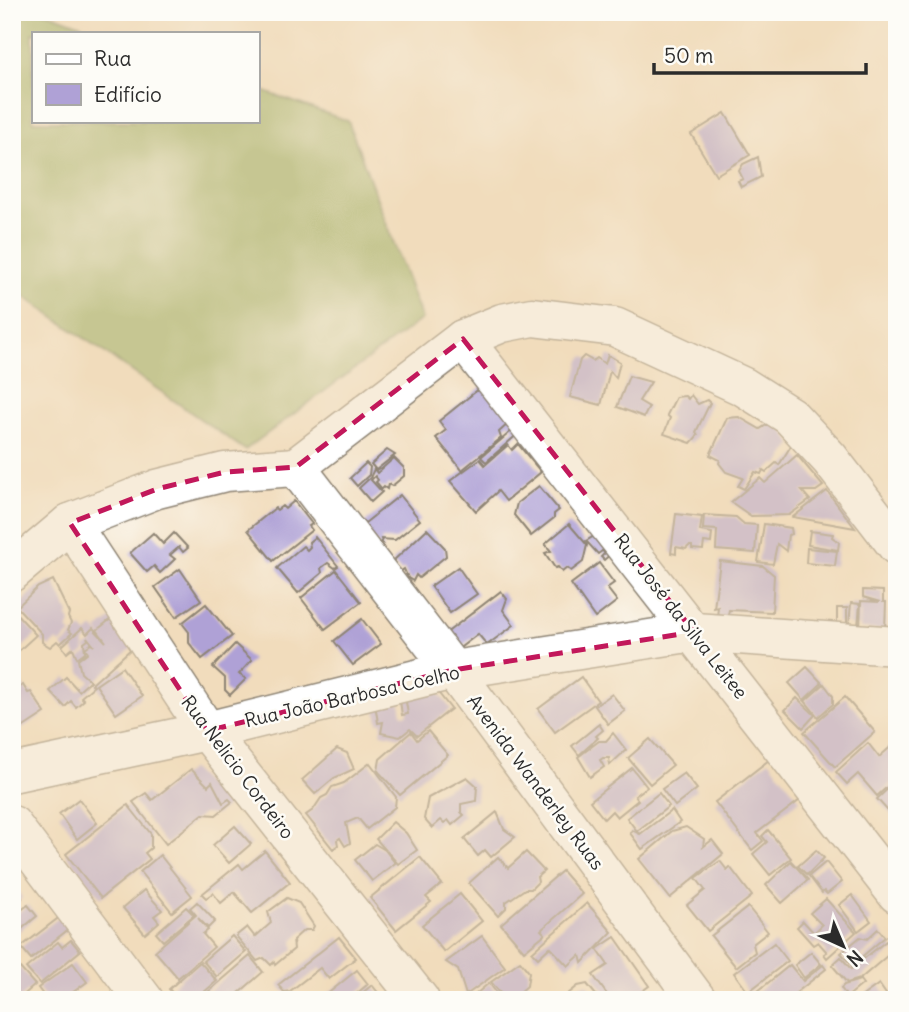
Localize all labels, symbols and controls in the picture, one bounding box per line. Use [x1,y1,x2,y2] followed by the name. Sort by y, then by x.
[32,32,259,122] legend
[654,32,865,76] scale bar
[664,42,713,69] text: 50 m
[94,45,131,72] text: Rua
[94,81,162,108] text: Edifício
[609,529,753,703] street label: Rua José da Silva Leitee
[242,660,462,732] street label: Rua João Barbosa Coelho
[176,690,300,844] street label: Rua Nelicio Cordeiro
[462,690,610,874] street label: Avenida Wanderley Ruas
[808,911,878,981] north arrow
[842,945,868,971] text: N

